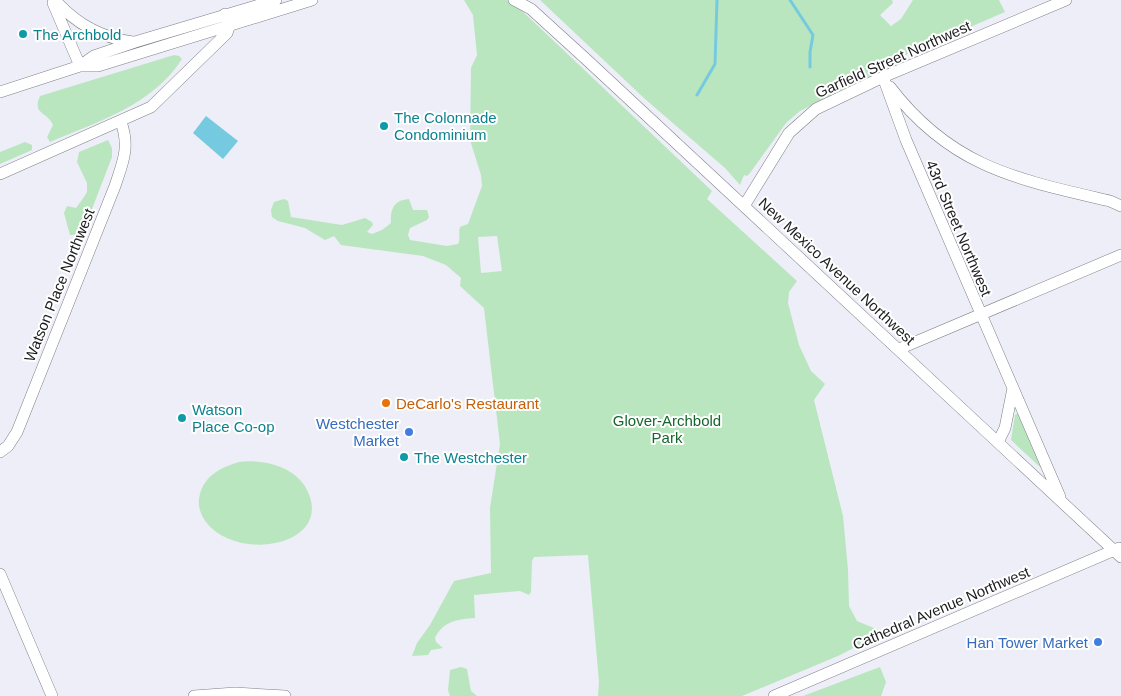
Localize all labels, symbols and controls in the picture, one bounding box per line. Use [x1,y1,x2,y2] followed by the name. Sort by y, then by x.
[813,17,974,101] street label: Garfield Street Northwest
[33,26,121,43] place label: The Archbold
[17,28,29,40] marker: The Archbold
[394,109,497,143] place label: The Colonnade Condominium
[378,120,390,132] marker: The Colonnade Condominium
[923,158,996,299] street label: 43rd Street Northwest
[755,194,919,348] street label: New Mexico Avenue Northwest
[20,205,98,364] street label: Watson Place Northwest
[396,395,540,412] place label: DeCarlo's Restaurant
[380,397,392,409] marker: DeCarlo's Restaurant
[192,401,275,435] place label: Watson Place Co-op
[176,412,188,424] marker: Watson Place Co-op
[613,412,721,446] park label: Glover-Archbold Park
[316,415,400,449] place label: Westchester Market
[403,426,415,438] marker: Westchester Market
[414,449,527,466] place label: The Westchester
[398,451,410,463] marker: The Westchester
[850,563,1033,653] street label: Cathedral Avenue Northwest
[967,634,1089,651] place label: Han Tower Market
[1092,636,1104,648] marker: Han Tower Market

